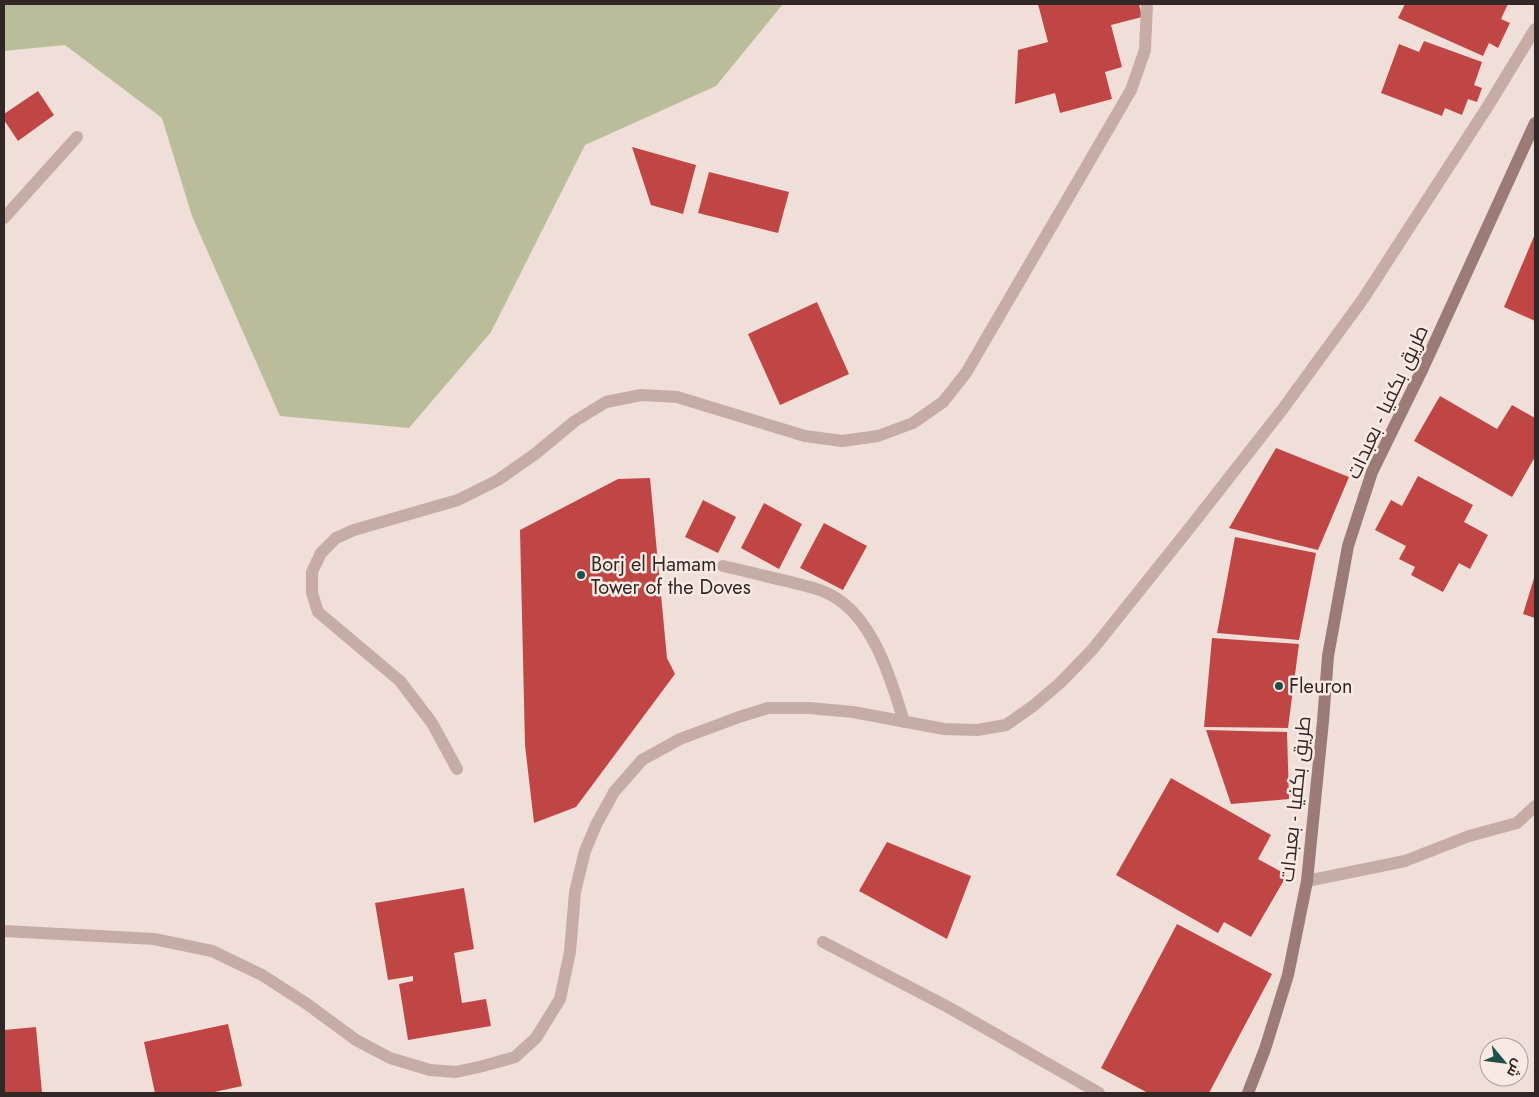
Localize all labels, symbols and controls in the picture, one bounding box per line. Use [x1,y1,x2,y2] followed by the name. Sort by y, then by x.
[1339,321,1436,484] street label: طريق بكفيا - بعبدات
[591,550,751,602] place label: Borj el Hamam Tower of the Doves
[575,569,587,581] marker: Borj el Hamam Tower of the Doves
[1289,672,1352,701] place label: Fleuron
[1273,680,1285,692] marker: Fleuron
[1272,715,1319,884] street label: طريق بكفيا - بعبدات
[1479,1037,1529,1087] north arrow
[1502,1056,1528,1081] text: ش

